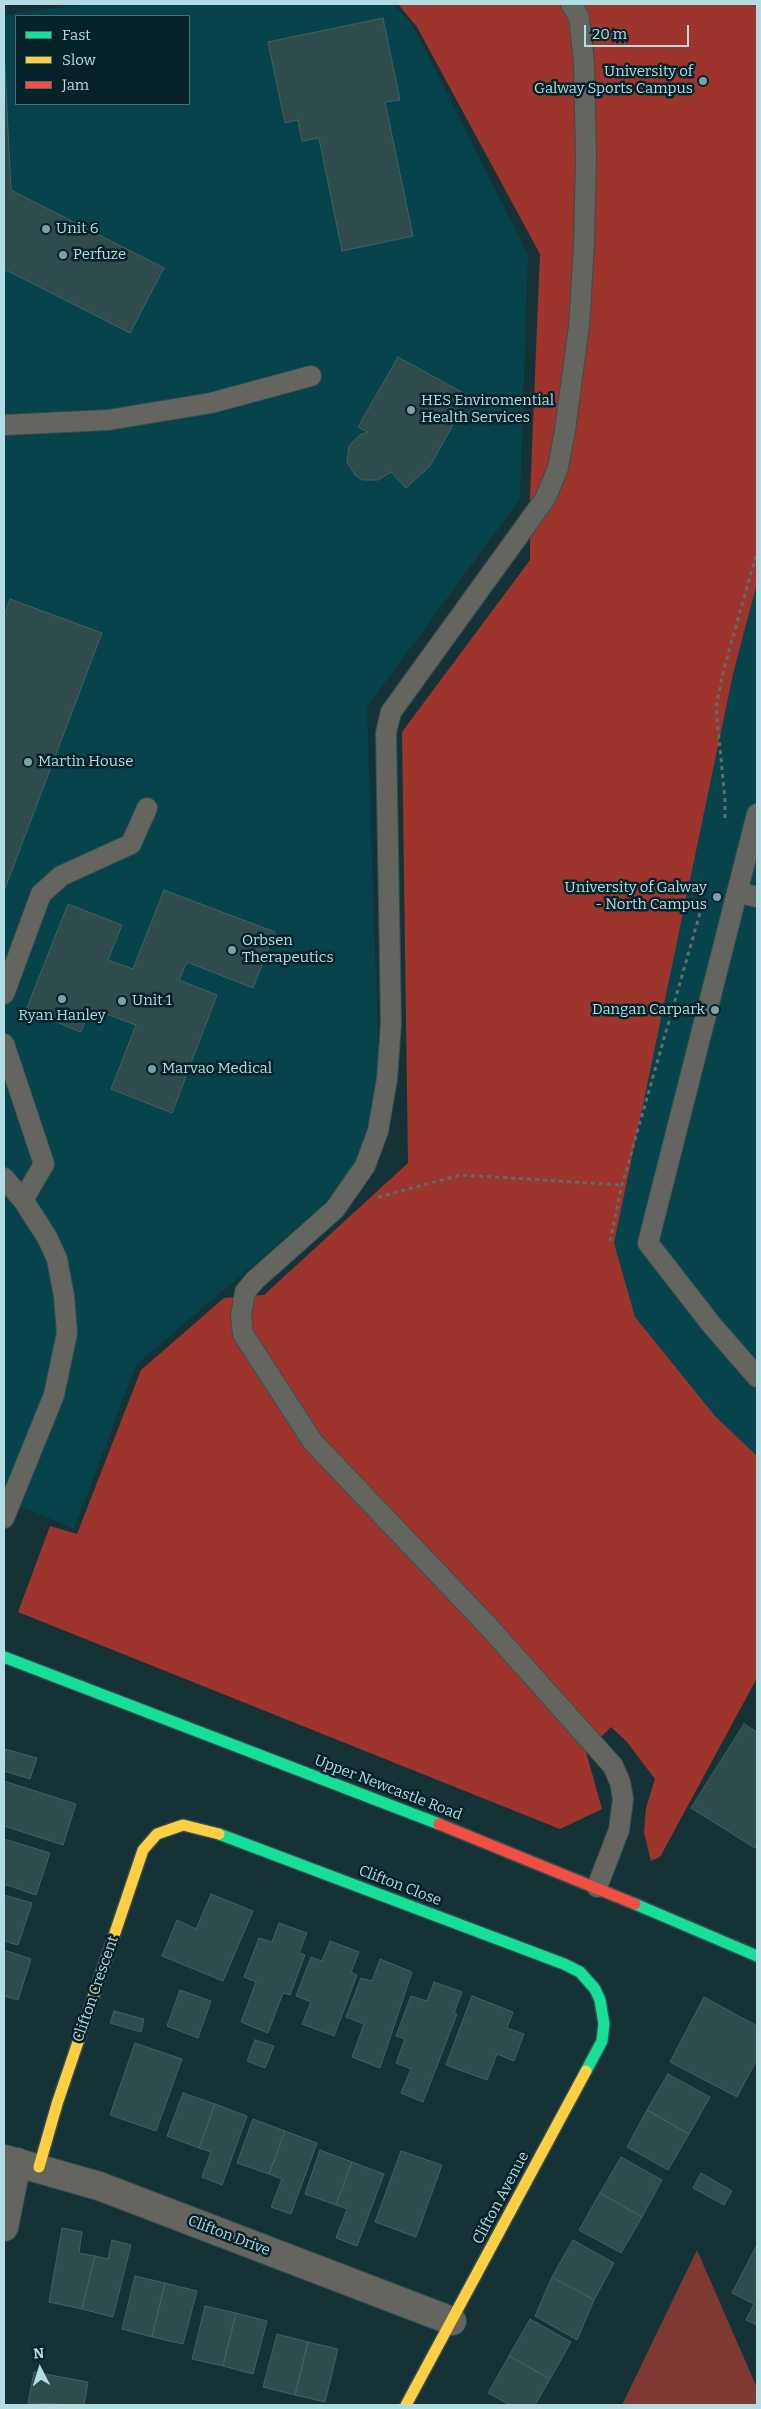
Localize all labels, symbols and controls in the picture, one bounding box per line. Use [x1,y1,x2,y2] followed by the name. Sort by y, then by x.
[15,15,190,105] legend
[586,15,691,47] scale bar
[592,25,627,43] text: 20 m
[62,26,91,44] text: Fast
[62,51,96,69] text: Slow
[534,63,693,98] place label: University of Galway Sports Campus
[697,75,709,87] marker: University of Galway Sports Campus
[62,76,89,94] text: Jam
[56,220,98,238] place label: Unit 6
[40,223,52,235] marker: Unit 6
[73,246,126,264] place label: Perfuze
[57,249,69,261] marker: Perfuze
[421,392,554,427] place label: HES Enviromential Health Services
[405,404,417,416] marker: HES Enviromential Health Services
[38,753,133,771] place label: Martin House
[22,756,34,768] marker: Martin House
[565,879,707,914] place label: University of Galway - North Campus
[711,891,723,903] marker: University of Galway - North Campus
[242,932,334,967] place label: Orbsen Therapeutics
[226,944,238,956] marker: Orbsen Therapeutics
[132,992,172,1010] place label: Unit 1
[56,993,68,1005] marker: Ryan Hanley
[116,995,128,1007] marker: Unit 1
[592,1001,705,1019] place label: Dangan Carpark
[709,1004,721,1016] marker: Dangan Carpark
[18,1007,106,1025] place label: Ryan Hanley
[162,1060,272,1078] place label: Marvao Medical
[146,1063,158,1075] marker: Marvao Medical
[311,1751,465,1825] street label: Upper Newcastle Road
[356,1862,444,1910] street label: Clifton Close
[69,1934,123,2044] street label: Clifton Crescent
[469,2149,533,2247] street label: Clifton Avenue
[185,2212,273,2260] street label: Clifton Drive
[15,2344,65,2394] north arrow
[33,2345,45,2362] text: N

